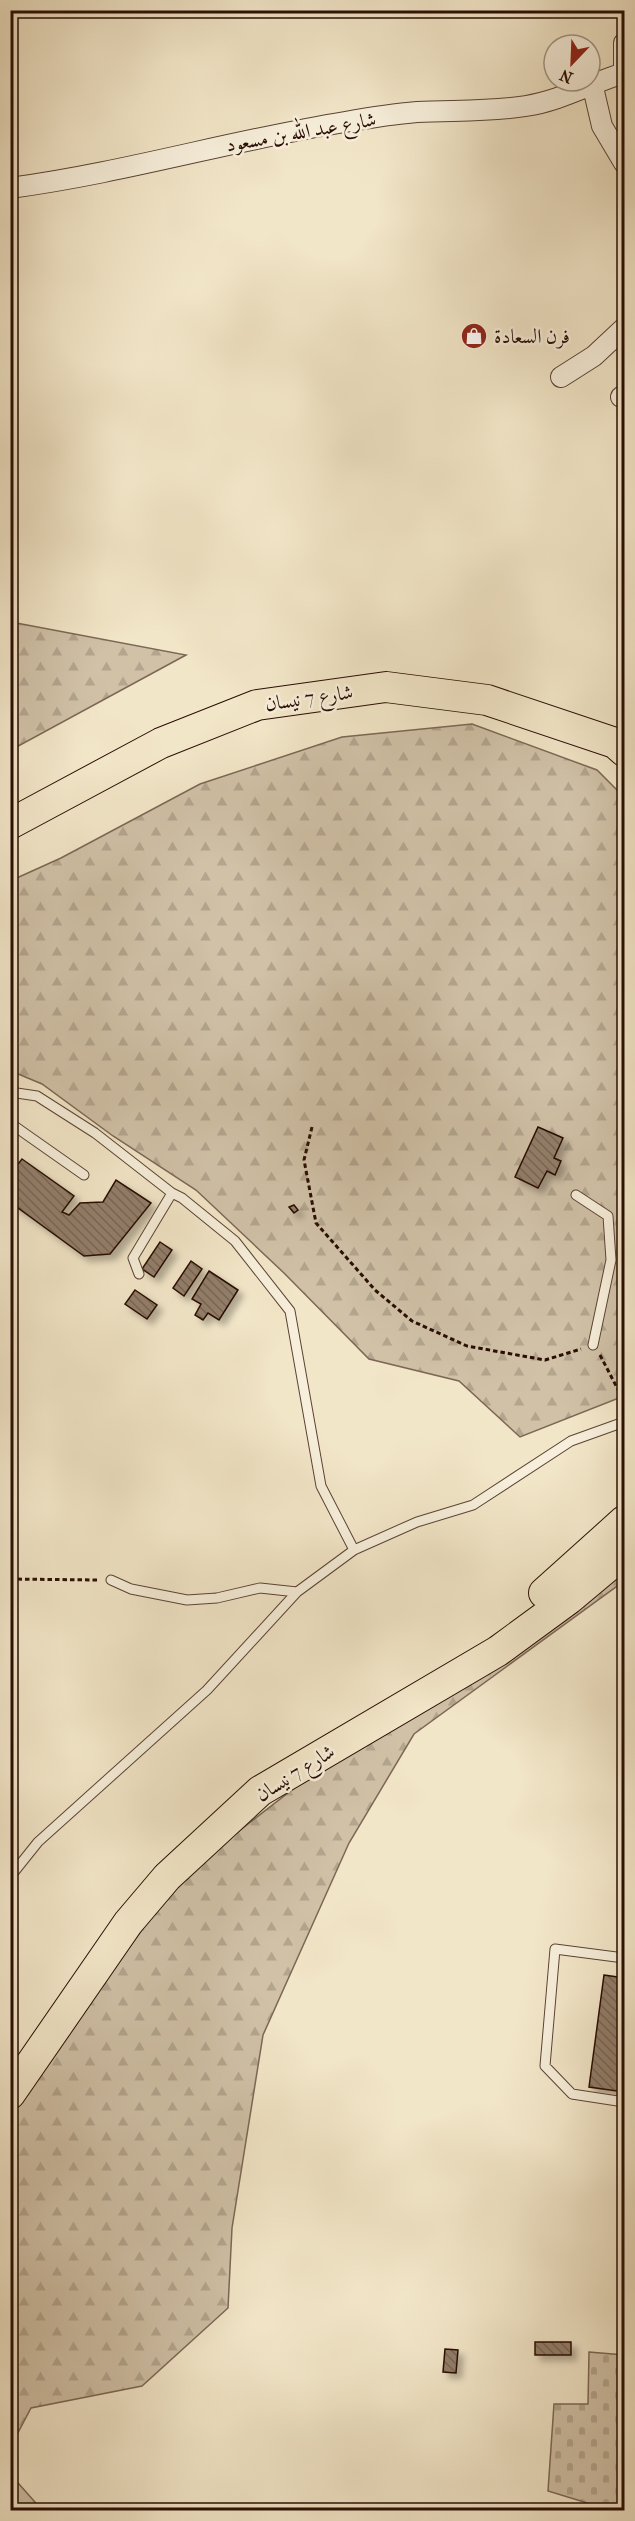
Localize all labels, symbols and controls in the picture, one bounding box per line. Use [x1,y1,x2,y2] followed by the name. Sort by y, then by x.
[542,33,602,93] north arrow
[556,65,576,87] text: N
[223,104,379,162] street label: شارع عبد الله بن مسعود
[459,321,489,351] shop icon: فرن السعادة
[494,325,570,349] place label: فرن السعادة
[263,680,355,722] street label: شارع 7 نيسان
[251,1740,342,1811] street label: شارع 7 نيسان

